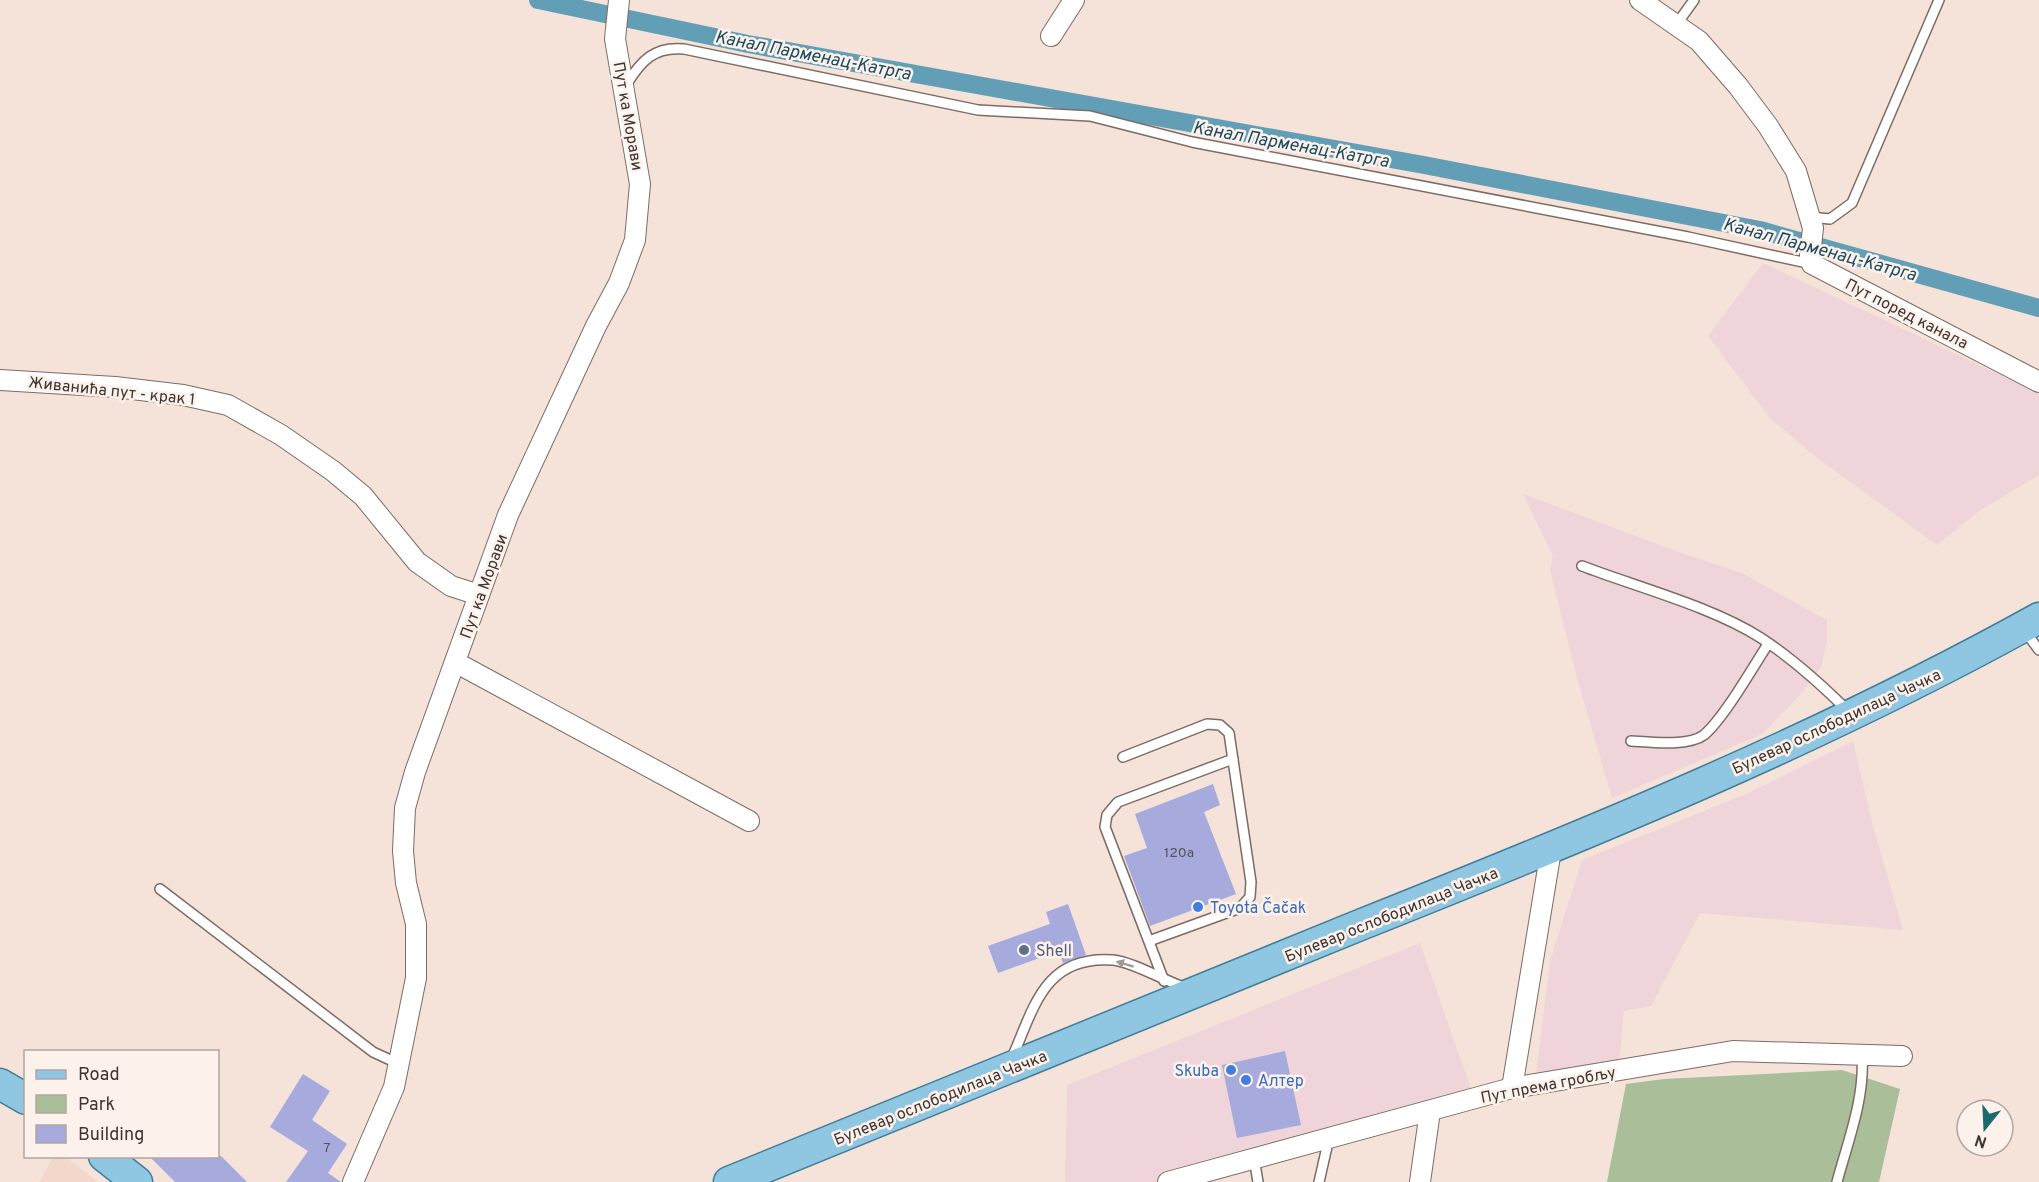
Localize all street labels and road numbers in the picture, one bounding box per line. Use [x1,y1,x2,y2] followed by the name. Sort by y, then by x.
[608,60,646,172] street label: Пут ка Морави
[1841,275,1971,354] street label: Пут поред канала
[27,373,196,411] street label: Живанића пут - крак 1
[457,532,513,642] street label: Пут ка Морави
[1729,666,1944,780] street label: Булевар ослободилаца Чачка
[1282,864,1501,968] street label: Булевар ослободилаца Чачка
[831,1047,1050,1151] street label: Булевар ослободилаца Чачка
[1479,1063,1618,1109] street label: Пут према гробљу

